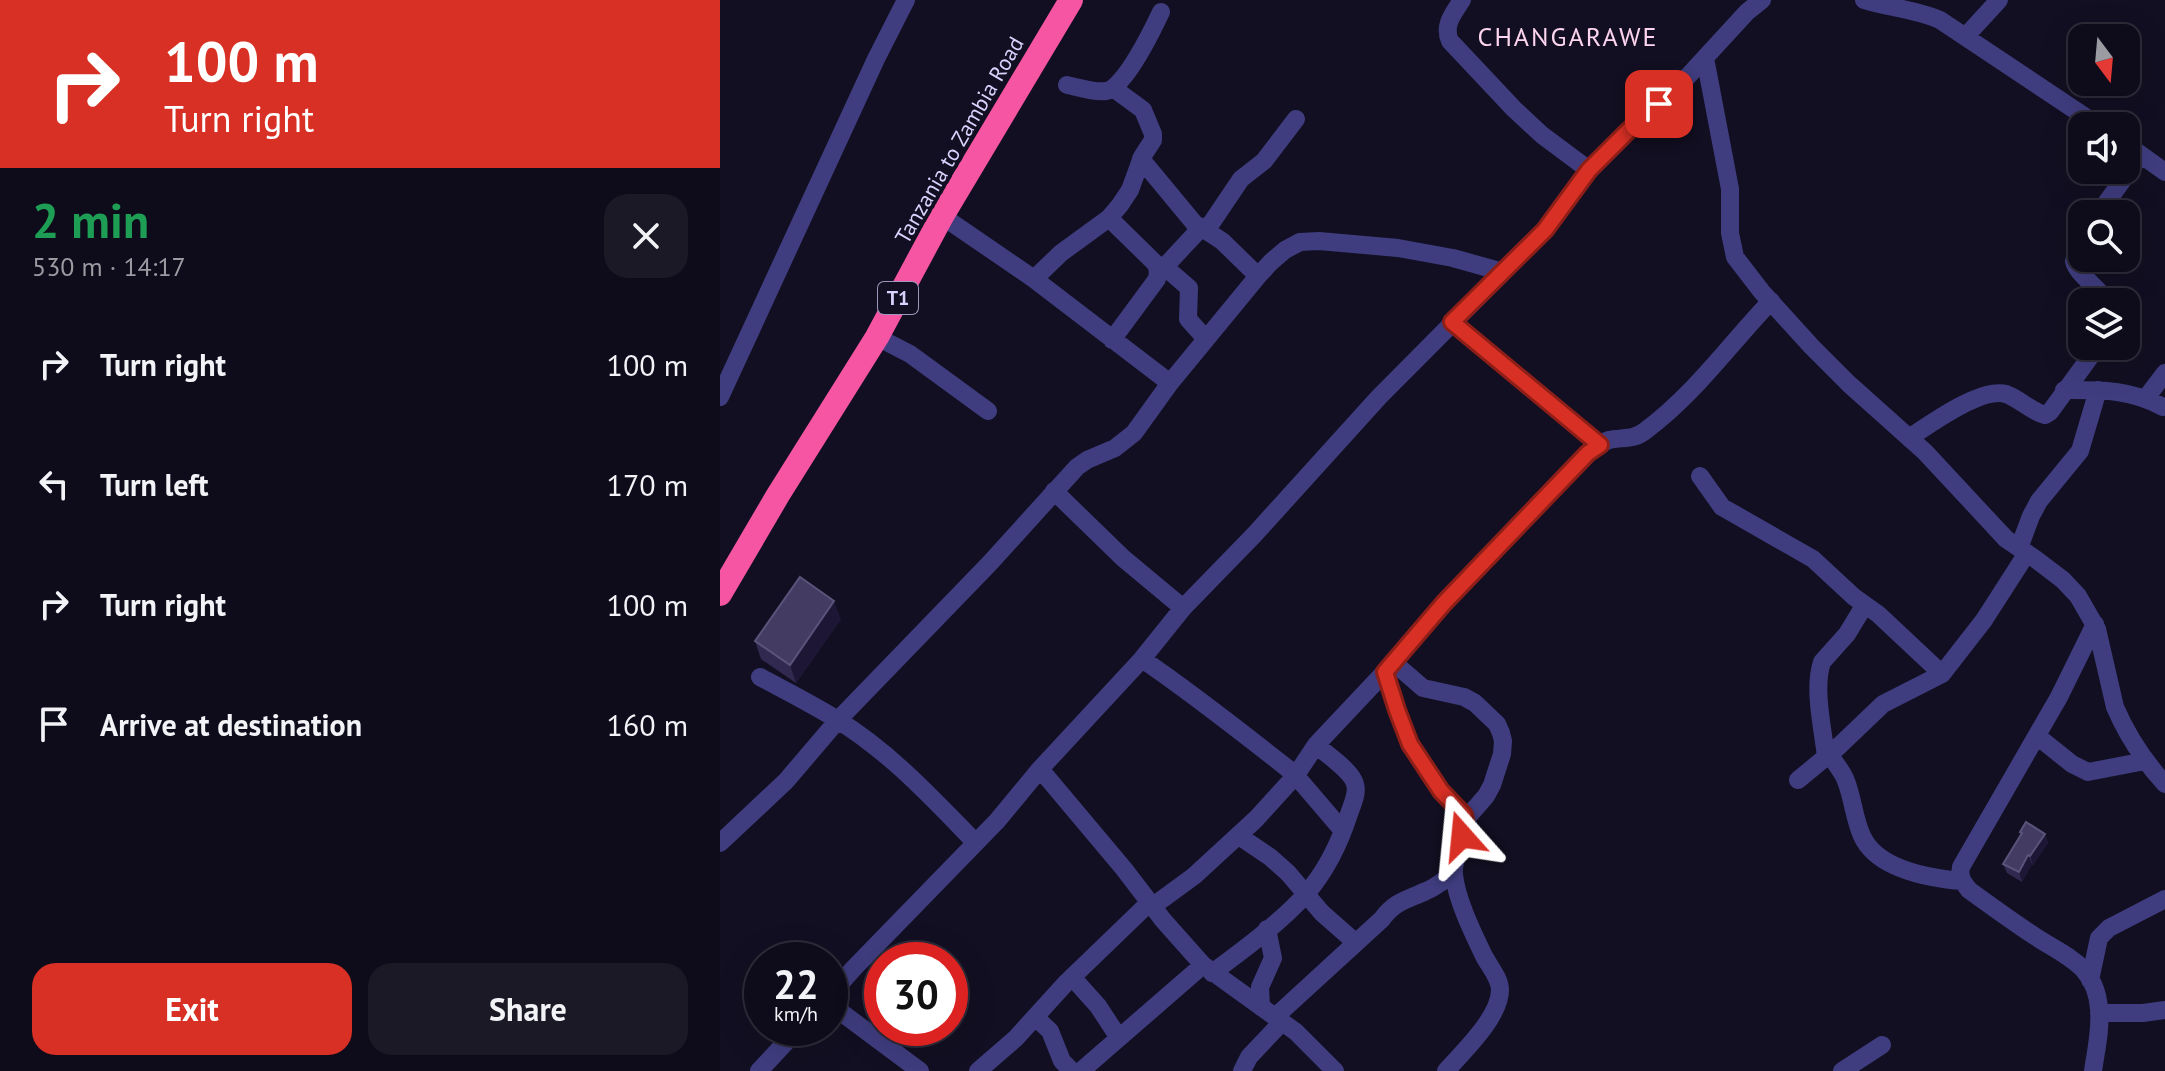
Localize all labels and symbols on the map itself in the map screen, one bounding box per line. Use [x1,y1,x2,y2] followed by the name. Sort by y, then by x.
[1478,20,1658,53] district label: CHANGARAWE
[2068,24,2140,96] north arrow
[888,32,1030,248] street label: Tanzania to Zambia Road
[1625,70,1693,138] pin
[878,282,918,314] road number: T1
[1420,794,1504,878] position arrow
[864,942,968,1046] speed limit sign: 30

